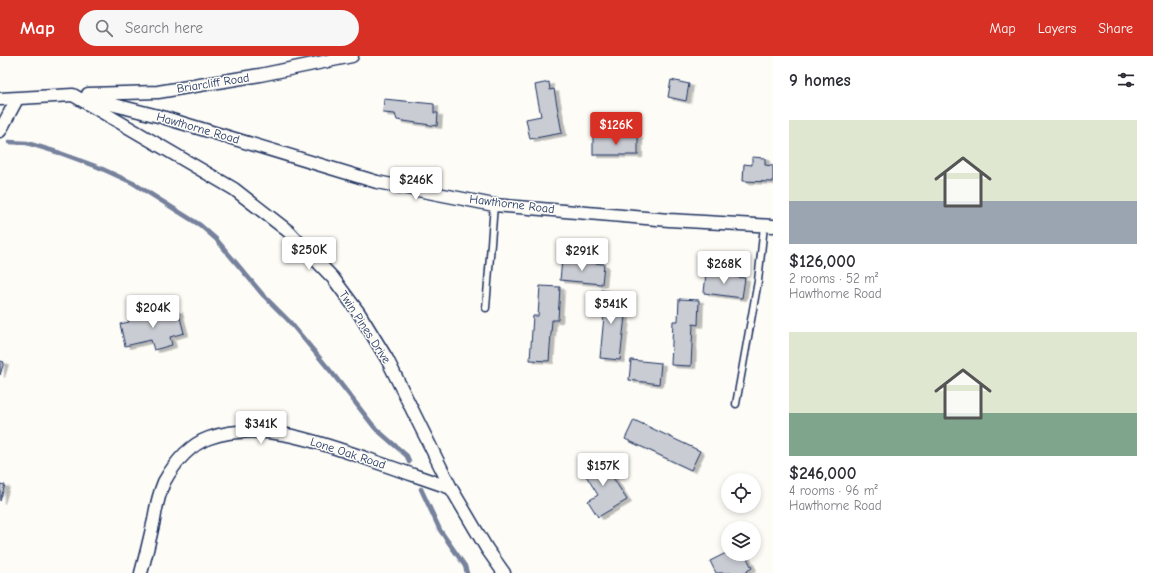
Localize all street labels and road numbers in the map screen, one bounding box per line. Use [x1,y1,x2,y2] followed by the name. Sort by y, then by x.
[176,70,250,96] street label: Briarcliff Road
[155,109,241,147] street label: Hawthorne Road
[469,192,555,216] street label: Hawthorne Road
[336,288,394,366] street label: Twin Pines Drive
[309,434,387,472] street label: Lone Oak Road

